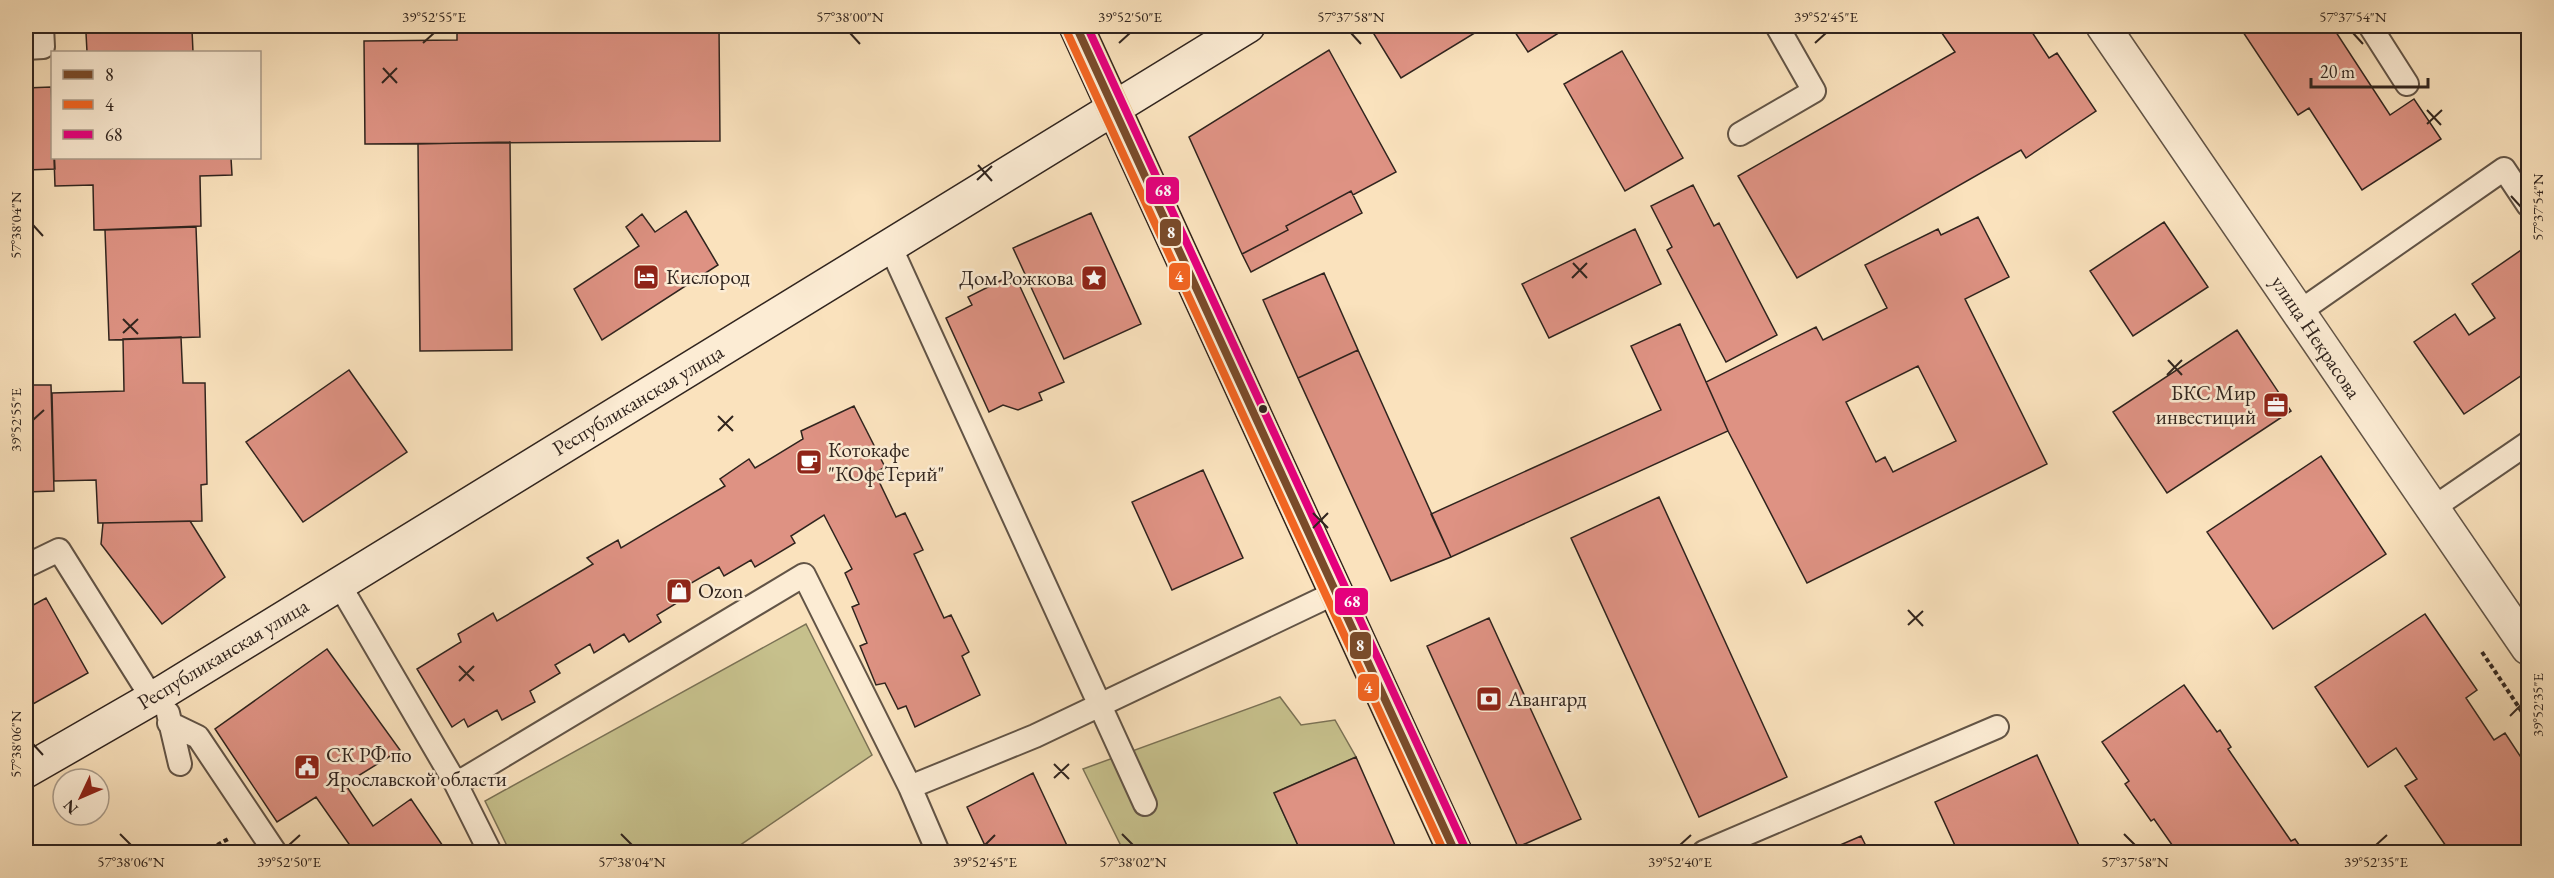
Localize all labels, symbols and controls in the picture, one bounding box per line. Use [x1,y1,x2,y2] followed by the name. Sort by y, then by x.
[402,7,467,26] text: 39°52'55"E
[816,7,884,26] text: 57°38'00"N
[1098,7,1163,26] text: 39°52'50"E
[1317,7,1385,26] text: 57°37'58"N
[1794,7,1859,26] text: 39°52'45"E
[2319,7,2387,26] text: 57°37'54"N
[51,51,261,159] legend
[2311,51,2428,89] scale bar
[2320,60,2355,83] text: 20 m
[105,63,114,86] text: 8
[105,93,114,116] text: 4
[105,123,122,146] text: 68
[2528,173,2547,241] text: 57°37'54"N
[1145,176,1180,205] line badge: 68
[1155,180,1171,201] text: 68
[6,191,25,259] text: 57°38'04"N
[1159,218,1182,247] line badge: 8
[1167,222,1175,243] text: 8
[631,262,661,292] hotel icon: Кислород
[1168,262,1191,291] line badge: 4
[666,263,750,290] place label: Кислород
[1079,263,1109,293] place icon: Дом Рожкова
[959,264,1075,291] place label: Дом Рожкова
[1175,266,1184,287] text: 4
[2265,270,2368,404] street label: улица Некрасова
[547,337,729,461] street label: Республиканская улица
[2156,379,2256,430] place label: БКС Мир инвестиций
[6,387,25,452] text: 39°52'55"E
[2261,390,2291,420] office icon: БКС Мир инвестиций
[1257,403,1269,415] unlabelled marker
[828,436,944,487] place label: Котокафе "КОфеТерий"
[794,447,824,477] cafe icon: Котокафе "КОфеТерий"
[664,576,694,606] shop icon: Ozon
[698,577,743,604] place label: Ozon
[1334,587,1369,616] line badge: 68
[132,591,314,715] street label: Республиканская улица
[1344,591,1360,612] text: 68
[1349,631,1372,660] line badge: 8
[1356,635,1364,656] text: 8
[2528,672,2547,737] text: 39°52'35"E
[1357,673,1380,702] line badge: 4
[1364,677,1373,698] text: 4
[1474,684,1504,714] bank icon: Авангард
[1507,685,1587,712] place label: Авангард
[6,710,25,778] text: 57°38'06"N
[325,741,507,792] place label: СК РФ по Ярославской области
[292,752,322,782] public building icon: СК РФ по Ярославской области
[51,767,111,827] north arrow
[58,795,83,819] text: N
[97,852,165,871] text: 57°38'06"N
[257,852,322,871] text: 39°52'50"E
[598,852,666,871] text: 57°38'04"N
[953,852,1018,871] text: 39°52'45"E
[1099,852,1167,871] text: 57°38'02"N
[1648,852,1713,871] text: 39°52'40"E
[2101,852,2169,871] text: 57°37'58"N
[2344,852,2409,871] text: 39°52'35"E

